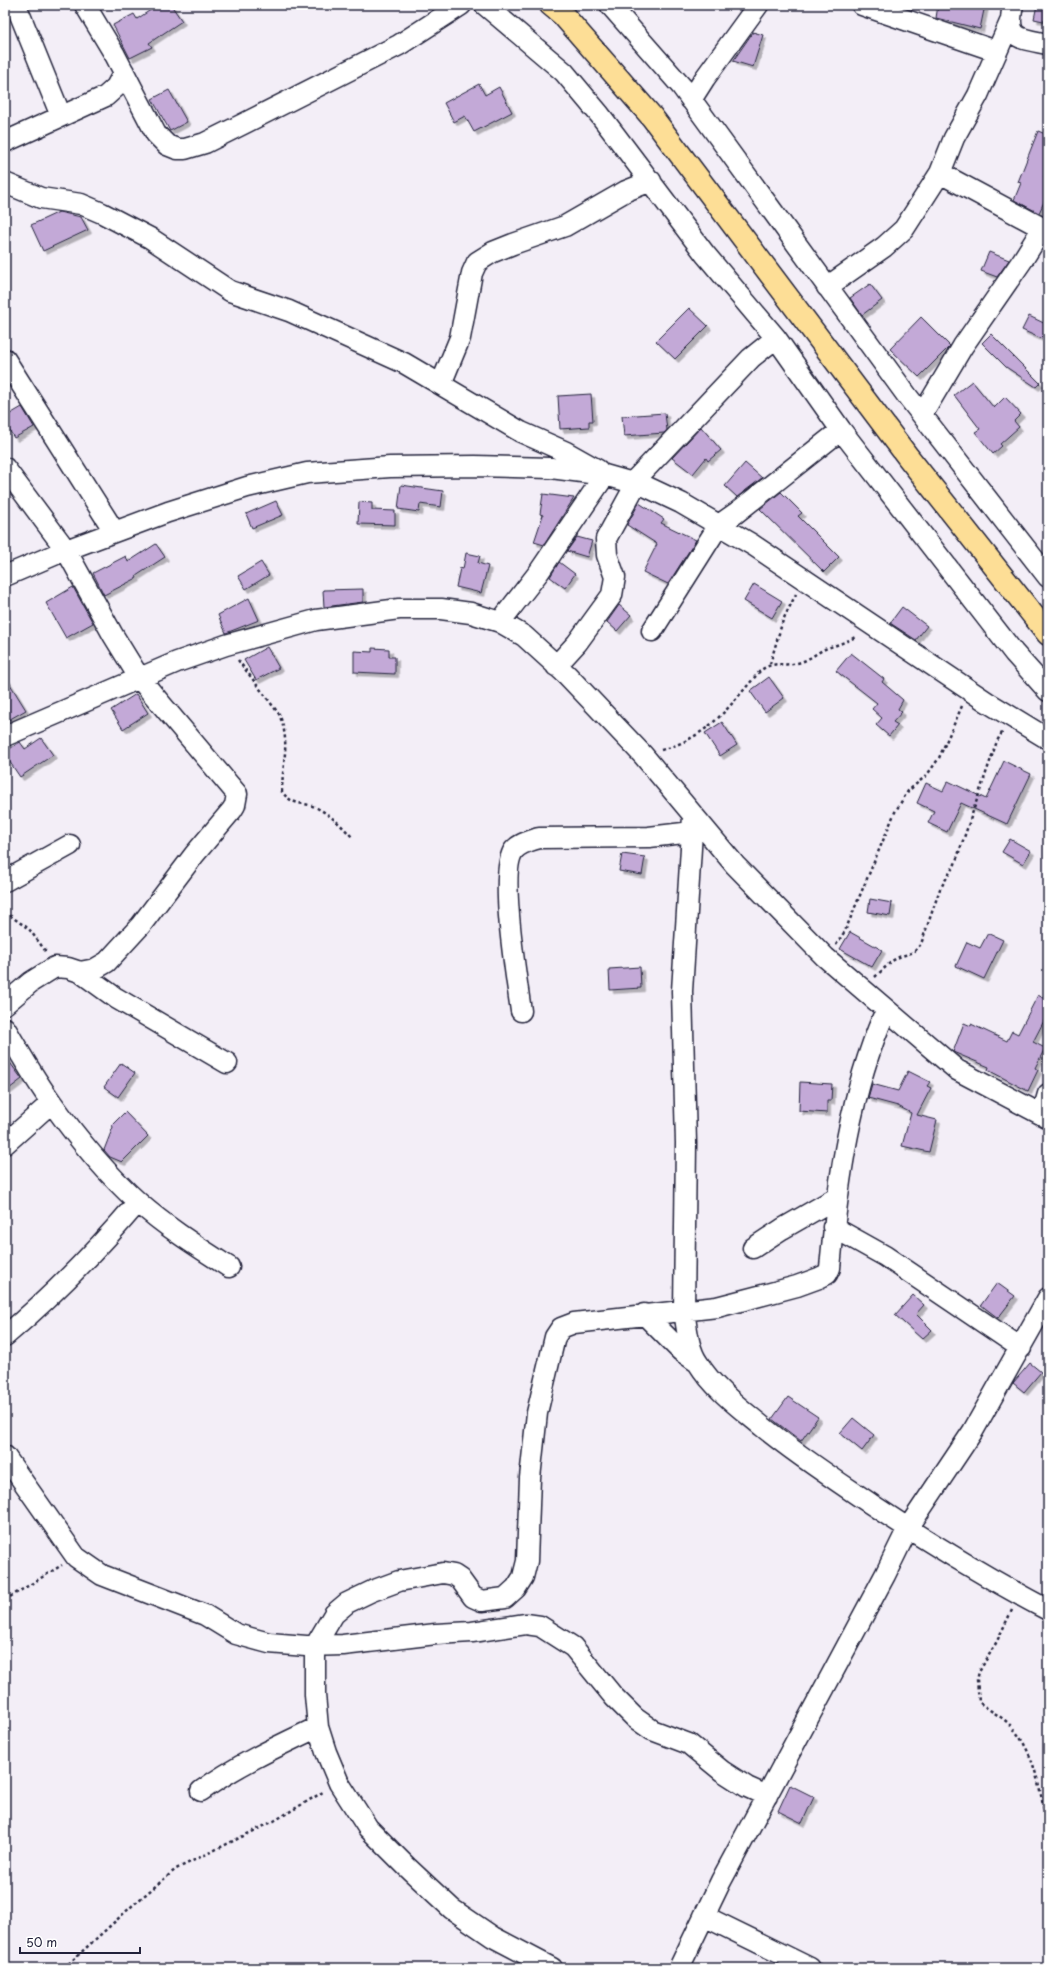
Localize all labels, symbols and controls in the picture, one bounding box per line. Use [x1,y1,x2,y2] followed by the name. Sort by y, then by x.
[20,1929,140,1955] scale bar
[26,1933,57,1951] text: 50 m

